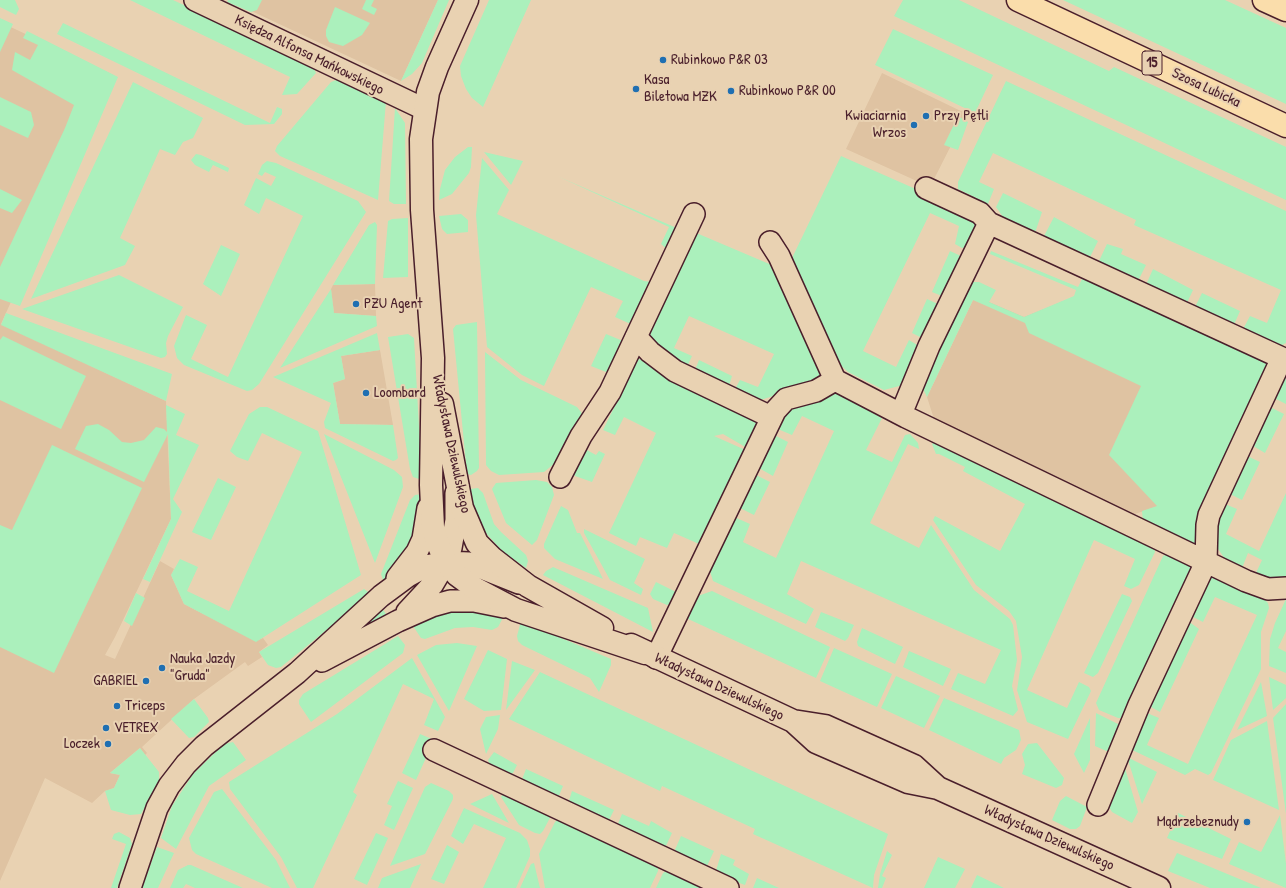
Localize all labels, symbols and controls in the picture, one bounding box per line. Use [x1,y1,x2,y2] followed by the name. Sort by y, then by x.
[231,11,387,99] street label: Księdza Alfonsa Mańkowskiego
[671,51,768,69] place label: Rubinkowo P&R 03
[1142,51,1162,75] road number: 15
[658,55,668,65] marker: Rubinkowo P&R 03
[1169,64,1243,112] street label: Szosa Lubicka
[644,71,717,106] place label: Kasa Biletowa MZK
[739,82,836,100] place label: Rubinkowo P&R 00
[631,84,641,94] marker: Kasa Biletowa MZK
[726,86,736,96] marker: Rubinkowo P&R 00
[845,107,906,142] place label: Kwiaciarnia Wrzos
[934,107,989,125] place label: Przy Pętli
[921,111,931,121] marker: Przy Pętli
[909,120,919,130] marker: Kwiaciarnia Wrzos
[364,295,422,313] place label: PZU Agent
[351,299,361,309] marker: PZU Agent
[428,373,474,515] street label: Władysława Dziewulskiego
[374,384,426,402] place label: Loombard
[361,388,371,398] marker: Loombard
[652,649,786,725] street label: Władysława Dziewulskiego
[170,650,235,685] place label: Nauka Jazdy "Gruda"
[157,663,167,673] marker: Nauka Jazdy "Gruda"
[93,672,138,690] place label: GABRIEL
[141,676,151,686] marker: GABRIEL
[125,697,165,715] place label: Triceps
[112,701,122,711] marker: Triceps
[114,719,159,737] place label: VETREX
[101,723,111,733] marker: VETREX
[64,735,100,753] place label: Loczek
[103,739,113,749] marker: Loczek
[981,801,1117,875] street label: Władysława Dziewulskiego
[1157,813,1239,831] place label: Mądrzebeznudy
[1242,817,1252,827] marker: Mądrzebeznudy

